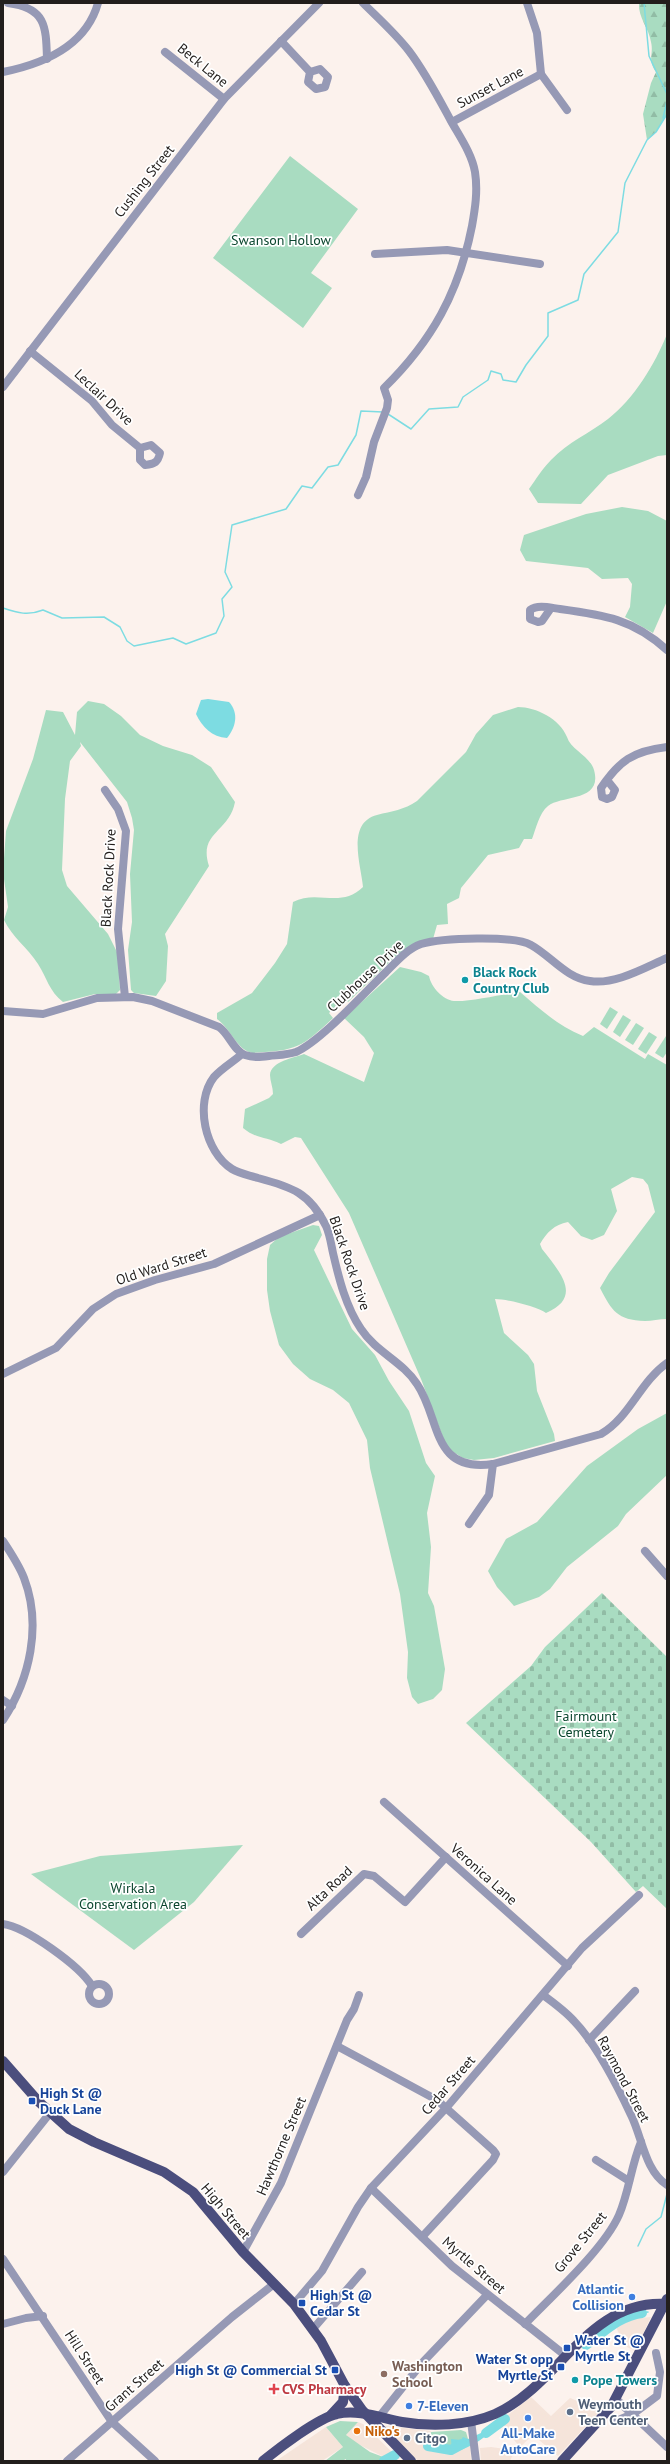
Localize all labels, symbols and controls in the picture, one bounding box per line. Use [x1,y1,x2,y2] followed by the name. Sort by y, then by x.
[174,39,232,91] street label: Beck Lane
[454,62,526,112] street label: Sunset Lane
[110,141,178,221] street label: Cushing Street
[231,231,332,249] park label: Swanson Hollow
[71,365,137,429] street label: Leclair Drive
[96,828,120,928] street label: Black Rock Drive
[323,936,407,1016] street label: Clubhouse Drive
[473,963,550,997] place label: Black Rock Country Club
[460,975,470,985] marker: Black Rock Country Club
[325,1214,375,1312] street label: Black Rock Drive
[113,1243,209,1289] street label: Old Ward Street
[555,1707,617,1741] park label: Fairmount Cemetery
[446,1839,521,1909] street label: Veronica Lane
[302,1862,356,1914] street label: Alta Road
[79,1879,187,1913] park label: Wirkala Conservation Area
[594,2033,654,2125] street label: Raymond Street
[417,2051,479,2119] street label: Cedar Street
[40,2084,102,2118] place label: High St @ Duck Lane
[252,2094,310,2198] street label: Hawthorne Street
[27,2096,37,2106] marker: High St @ Duck Lane
[197,2179,255,2243] street label: High Street
[550,2207,610,2276] street label: Grove Street
[439,2233,510,2298] street label: Myrtle Street
[572,2280,624,2314] place label: Atlantic Collision
[310,2286,372,2320] place label: High St @ Cedar St
[627,2292,637,2302] marker: Atlantic Collision
[297,2298,307,2308] marker: High St @ Cedar St
[61,2327,109,2388] street label: Hill Street
[575,2331,644,2365] place label: Water St @ Myrtle St
[562,2343,572,2353] marker: Water St @ Myrtle St
[476,2350,553,2384] place label: Water St opp Myrtle St
[101,2354,167,2415] street label: Grant Street
[392,2357,463,2391] place label: Washington School
[175,2361,327,2379] place label: High St @ Commercial St
[556,2362,566,2372] marker: Water St opp Myrtle St
[330,2365,340,2375] marker: High St @ Commercial St
[379,2369,389,2379] marker: Washington School
[583,2371,657,2389] place label: Pope Towers
[570,2375,580,2385] marker: Pope Towers
[282,2380,367,2398] place label: CVS Pharmacy
[269,2384,279,2394] marker: CVS Pharmacy
[578,2395,648,2429] place label: Weymouth Teen Center
[417,2397,469,2415] place label: 7-Eleven
[404,2401,414,2411] marker: 7-Eleven
[565,2407,575,2417] marker: Weymouth Teen Center
[523,2413,533,2423] marker: All-Make AutoCare
[365,2422,400,2440] place label: Niko's
[501,2424,555,2458] place label: All-Make AutoCare
[352,2426,362,2436] marker: Niko's
[415,2429,447,2447] place label: Citgo
[402,2433,412,2443] marker: Citgo

